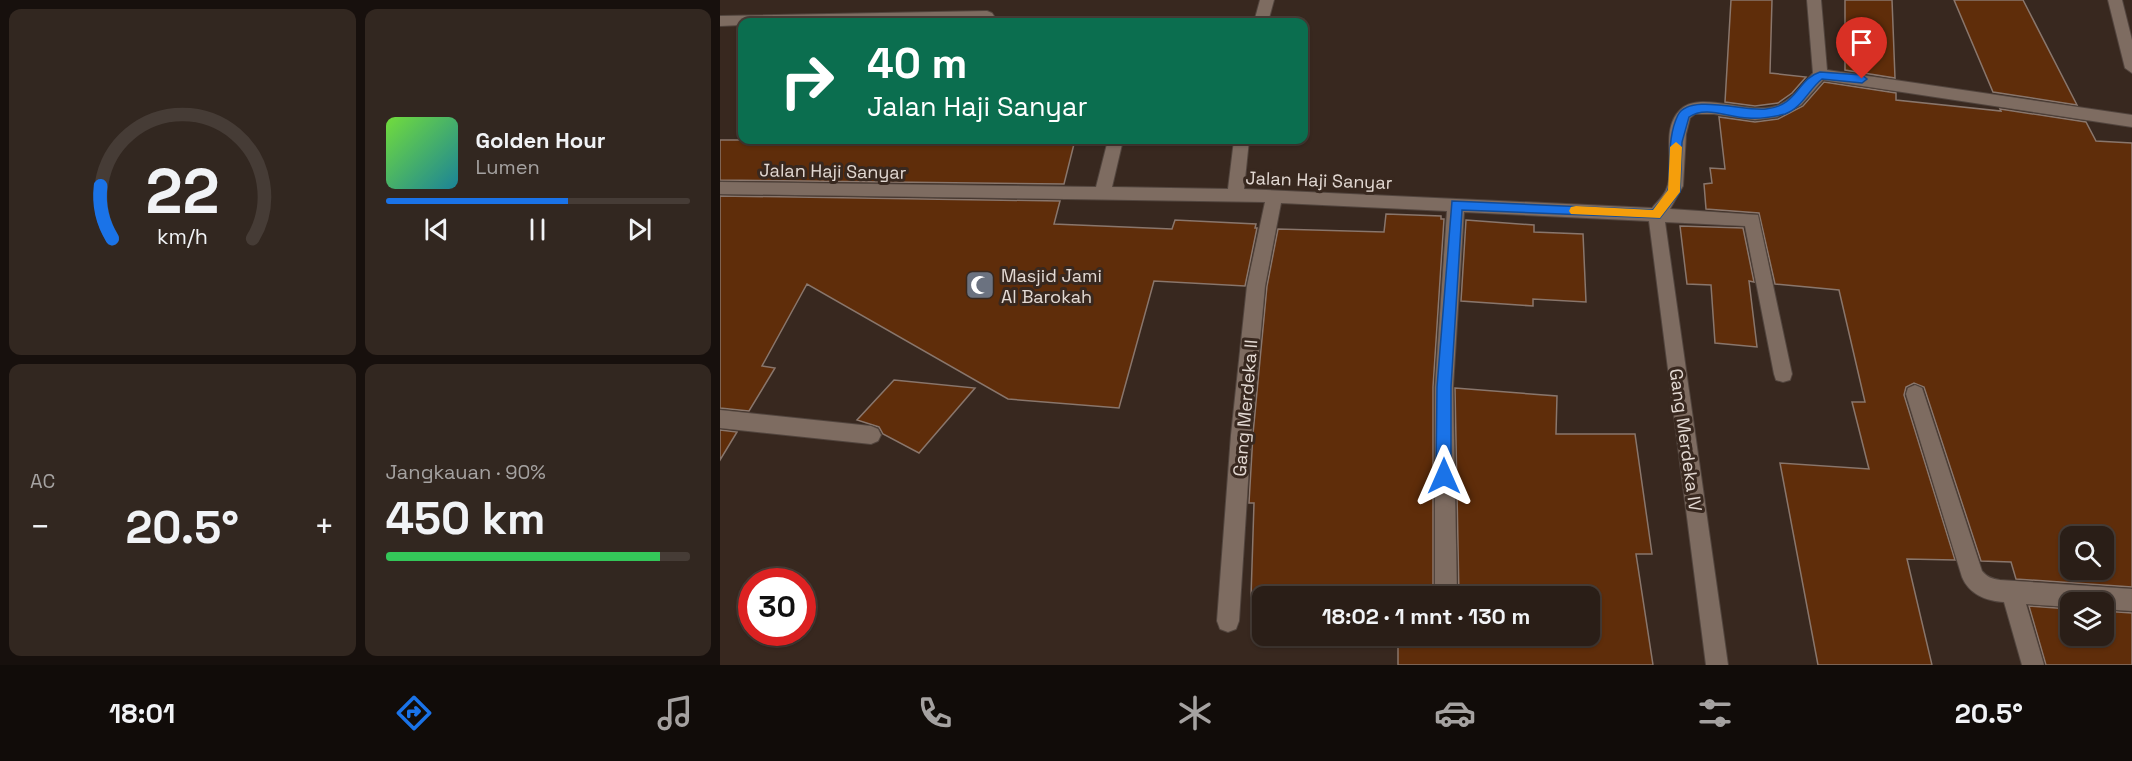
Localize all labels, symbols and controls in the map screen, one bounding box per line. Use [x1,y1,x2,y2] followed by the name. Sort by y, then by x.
[1836,17,1887,79] pin
[1845,26,1878,59] icon: arrive
[867,37,967,90] text: 40 m
[768,42,846,120] icon: right
[867,89,1088,124] text: Jalan Haji Sanyar
[476,126,605,154] text: Golden Hour
[145,152,219,231] text: 22
[476,154,540,180] text: Lumen
[759,158,907,184] street label: Jalan Haji Sanyar
[1245,166,1393,194] street label: Jalan Haji Sanyar
[420,213,453,246] icon: previous
[521,213,554,246] icon: pause
[623,213,656,246] icon: next
[157,223,208,250] text: km/h
[1001,264,1102,308] place label: Masjid Jami Al Barokah
[964,269,996,301] mosque icon: Masjid Jami Al Barokah
[1228,338,1262,478] street label: Gang Merdeka II
[1665,367,1707,513] street label: Gang Merdeka IV
[1412,444,1476,508] position arrow
[386,459,546,485] text: Jangkauan · 90%
[30,468,55,494] text: AC
[386,490,546,547] text: 450 km
[126,499,239,556] text: 20.5°
[30,506,50,548] text: −
[314,506,335,548] text: +
[2060,526,2114,646] map controls
[2060,526,2114,580] button: search
[738,568,816,646] speed limit sign: 30
[2060,592,2114,646] button: layers
[1322,602,1530,630] text: 18:02 · 1 mnt · 130 m
[393,692,435,734] icon: directions
[654,692,696,734] icon: music
[914,692,956,734] icon: phone
[1174,692,1216,734] icon: climate
[1434,692,1476,734] icon: car
[1694,692,1736,734] icon: filters
[109,696,175,731] text: 18:01
[1955,696,2023,731] text: 20.5°

